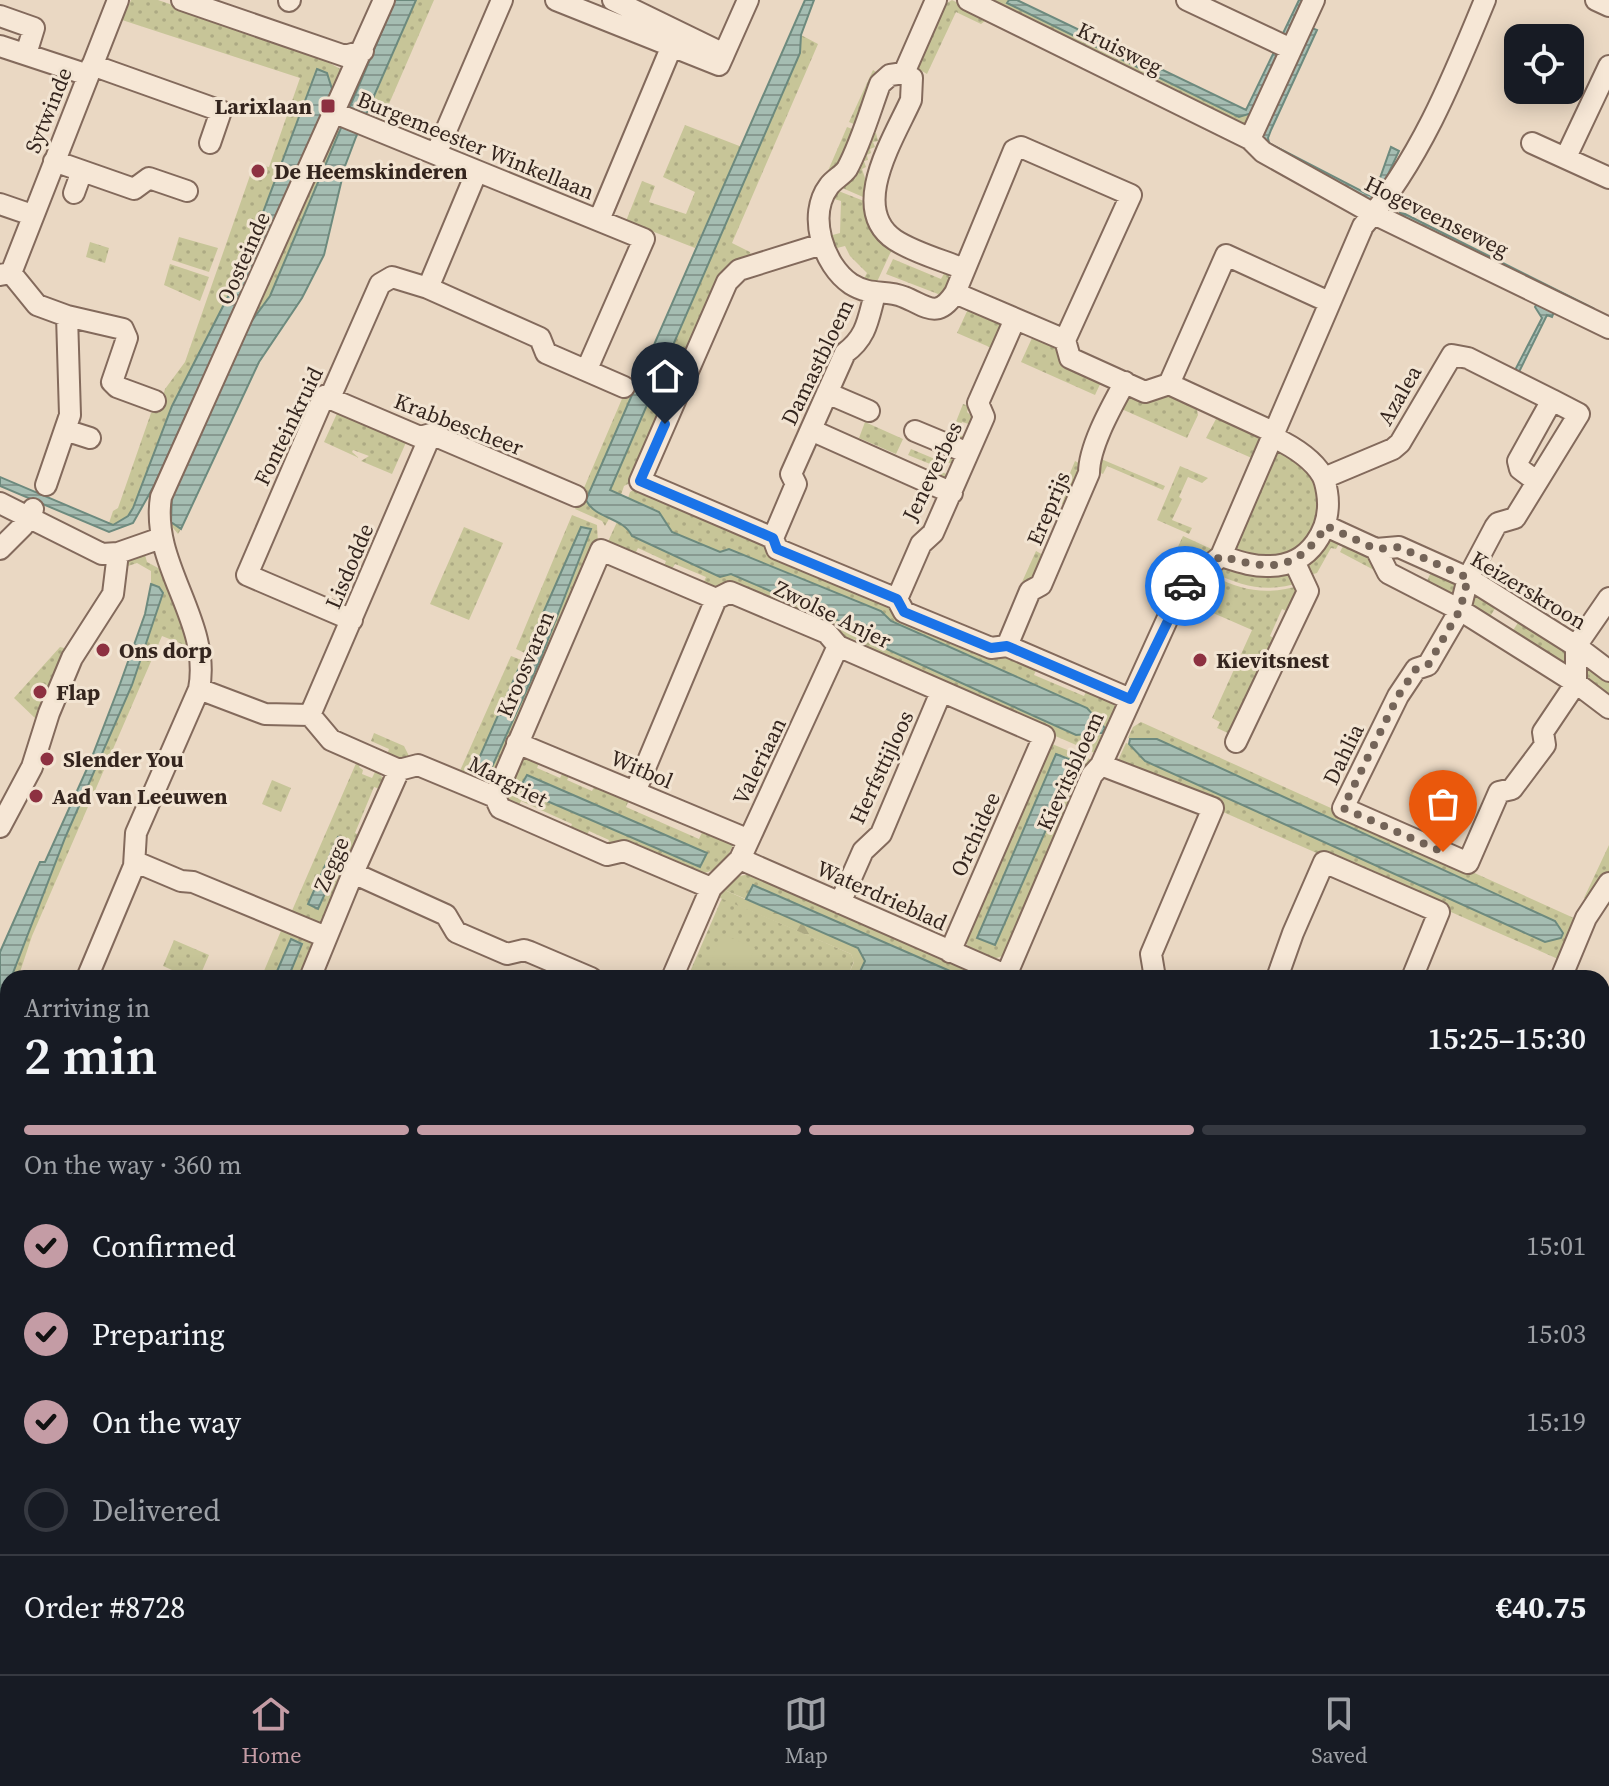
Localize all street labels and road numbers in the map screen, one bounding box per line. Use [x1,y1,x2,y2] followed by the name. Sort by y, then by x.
[1072,14,1168,82] street label: Kruisweg
[17,63,79,157] street label: Sytwinde
[353,84,599,206] street label: Burgemeester Winkellaan
[1360,168,1514,264] street label: Hogeveenseweg
[209,207,277,309] street label: Oosteinde
[774,294,860,430] street label: Damastbloem
[1370,359,1429,430] street label: Azalea
[246,361,330,490] street label: Fonteinkruid
[390,386,529,463] street label: Krabbescheer
[894,416,969,527] street label: Jeneverbes
[1019,466,1077,550] street label: Ereprijs
[318,519,380,613] street label: Lisdodde
[1465,544,1593,636] street label: Keizerskroon
[769,573,897,656] street label: Zwolse Anjer
[489,606,561,722] street label: Kroosvaren
[842,705,920,829] street label: Herfsttijloos
[1029,706,1111,836] street label: Kievitsbloem
[725,712,793,810] street label: Valeriaan
[1315,718,1371,789] street label: Dahlia
[606,742,678,796] street label: Witbol
[463,748,554,814] street label: Margriet
[943,787,1007,881] street label: Orchidee
[306,832,356,896] street label: Zegge
[812,853,953,937] street label: Waterdrieblad

